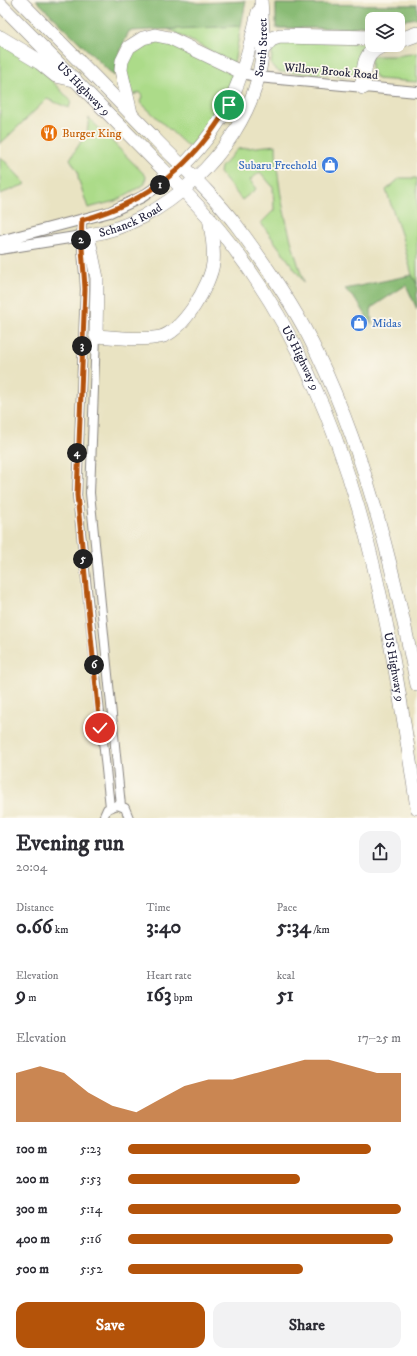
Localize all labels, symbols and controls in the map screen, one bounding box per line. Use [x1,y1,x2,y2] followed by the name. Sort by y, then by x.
[365,12,405,52] map controls
[365,12,405,52] button: layers
[252,17,271,78] street label: South Street
[53,59,113,119] street label: US Highway 9
[282,60,379,83] street label: Willow Brook Road
[212,88,246,122] pin
[218,94,240,116] icon: arrive
[39,123,59,143] restaurant icon: Burger King
[62,126,121,141] place label: Burger King
[320,155,340,175] shop icon: Subaru Freehold
[239,158,317,173] place label: Subaru Freehold
[150,175,170,195] pin: 1
[158,178,162,192] text: 1
[97,200,165,241] street label: Schanck Road
[71,230,91,250] pin: 2
[78,233,84,247] text: 2
[349,313,369,333] shop icon: Midas
[372,316,401,331] place label: Midas
[278,323,322,393] street label: US Highway 9
[72,336,92,356] pin: 3
[80,339,84,353] text: 3
[67,443,87,463] pin: 4
[74,446,80,460] text: 4
[73,549,93,569] pin: 5
[80,552,86,566] text: 5
[380,631,407,703] street label: US Highway 9
[84,655,104,675] pin: 6
[91,658,97,672] text: 6
[83,711,117,745] pin
[89,717,111,739] icon: check
[16,830,124,857] text: Evening run
[359,831,401,873] button: share
[16,859,47,875] text: 20:04
[16,901,54,915] text: Distance
[146,901,170,915] text: Time
[277,901,297,915] text: Pace
[16,915,52,940] text: 0.66
[146,915,181,940] text: 3:40
[277,915,311,940] text: 5:34
[52,923,68,937] text: km
[311,923,330,937] text: /km
[16,969,59,983] text: Elevation
[146,969,191,983] text: Heart rate
[277,969,295,983] text: kcal
[16,983,26,1008] text: 9
[146,983,171,1008] text: 163
[277,983,294,1008] text: 51
[26,991,37,1005] text: m
[171,991,193,1005] text: bpm
[16,1030,66,1046] text: Elevation
[357,1030,401,1046] text: 17–25 m
[16,1141,47,1157] text: 100 m
[80,1141,101,1157] text: 5:23
[16,1171,49,1187] text: 200 m
[80,1171,101,1187] text: 5:53
[16,1201,47,1217] text: 300 m
[80,1201,102,1217] text: 5:14
[16,1231,50,1247] text: 400 m
[80,1231,101,1247] text: 5:16
[16,1261,49,1277] text: 500 m
[80,1261,103,1277] text: 5:52
[16,1302,205,1348] button: Save
[213,1302,401,1348] button: Share

